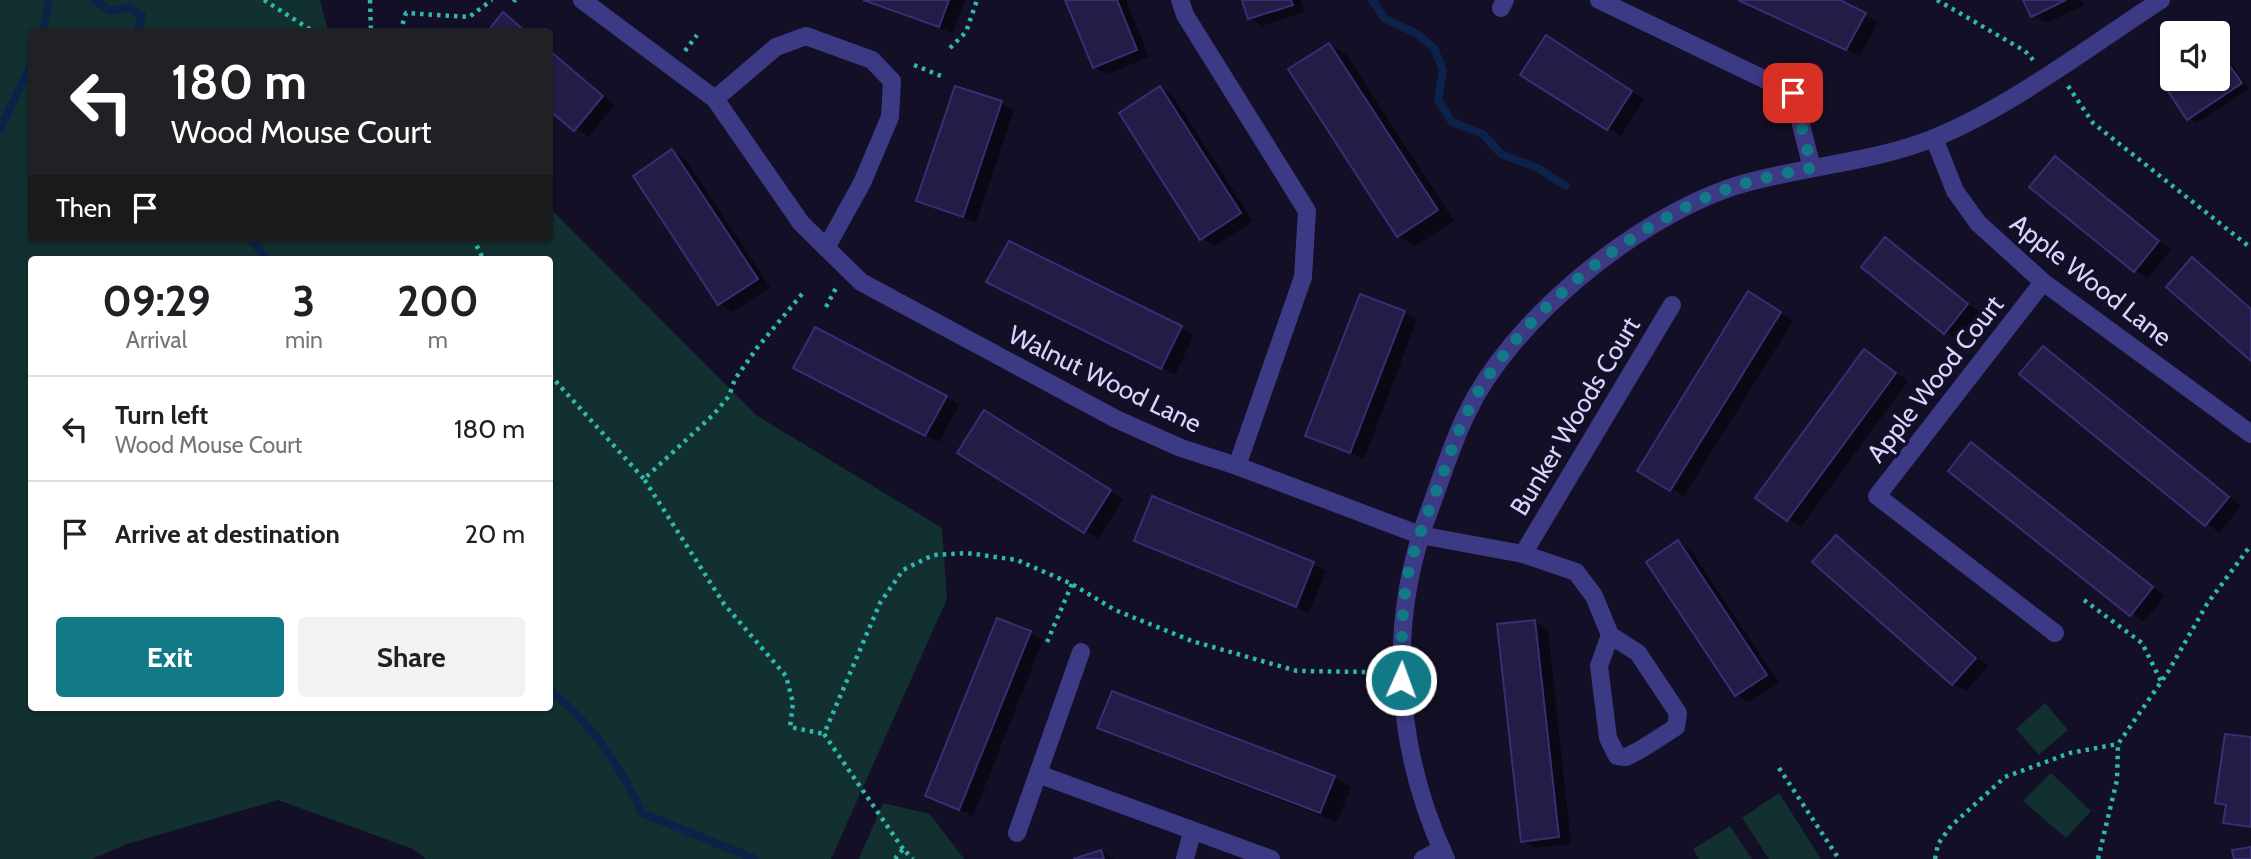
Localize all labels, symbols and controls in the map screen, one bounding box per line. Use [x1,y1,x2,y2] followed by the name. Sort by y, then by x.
[2160,21,2230,91] map controls
[2160,21,2230,91] button: sound
[171,52,307,111] text: 180 m
[56,56,147,147] icon: left
[1763,63,1823,123] pin
[1774,74,1812,112] icon: arrive
[171,112,432,151] text: Wood Mouse Court
[126,189,164,227] icon: arrive
[56,192,112,224] text: Then
[2004,207,2178,353] street label: Apple Wood Lane
[102,275,211,327] text: 09:29
[293,275,315,327] text: 3
[397,275,479,327] text: 200
[1860,289,2010,469] street label: Apple Wood Court
[1503,311,1647,521] street label: Bunker Woods Court
[1003,318,1207,440] street label: Walnut Wood Lane
[126,326,187,354] text: Arrival
[285,326,323,354] text: min
[428,326,448,354] text: m
[115,399,208,431] text: Turn left
[56,410,94,448] icon: left
[454,413,525,445] text: 180 m
[115,431,302,459] text: Wood Mouse Court
[56,515,94,553] icon: arrive
[115,518,340,550] text: Arrive at destination
[465,518,525,550] text: 20 m
[56,617,284,697] button: Exit
[298,617,525,697] button: Share
[1364,643,1438,717] position arrow

